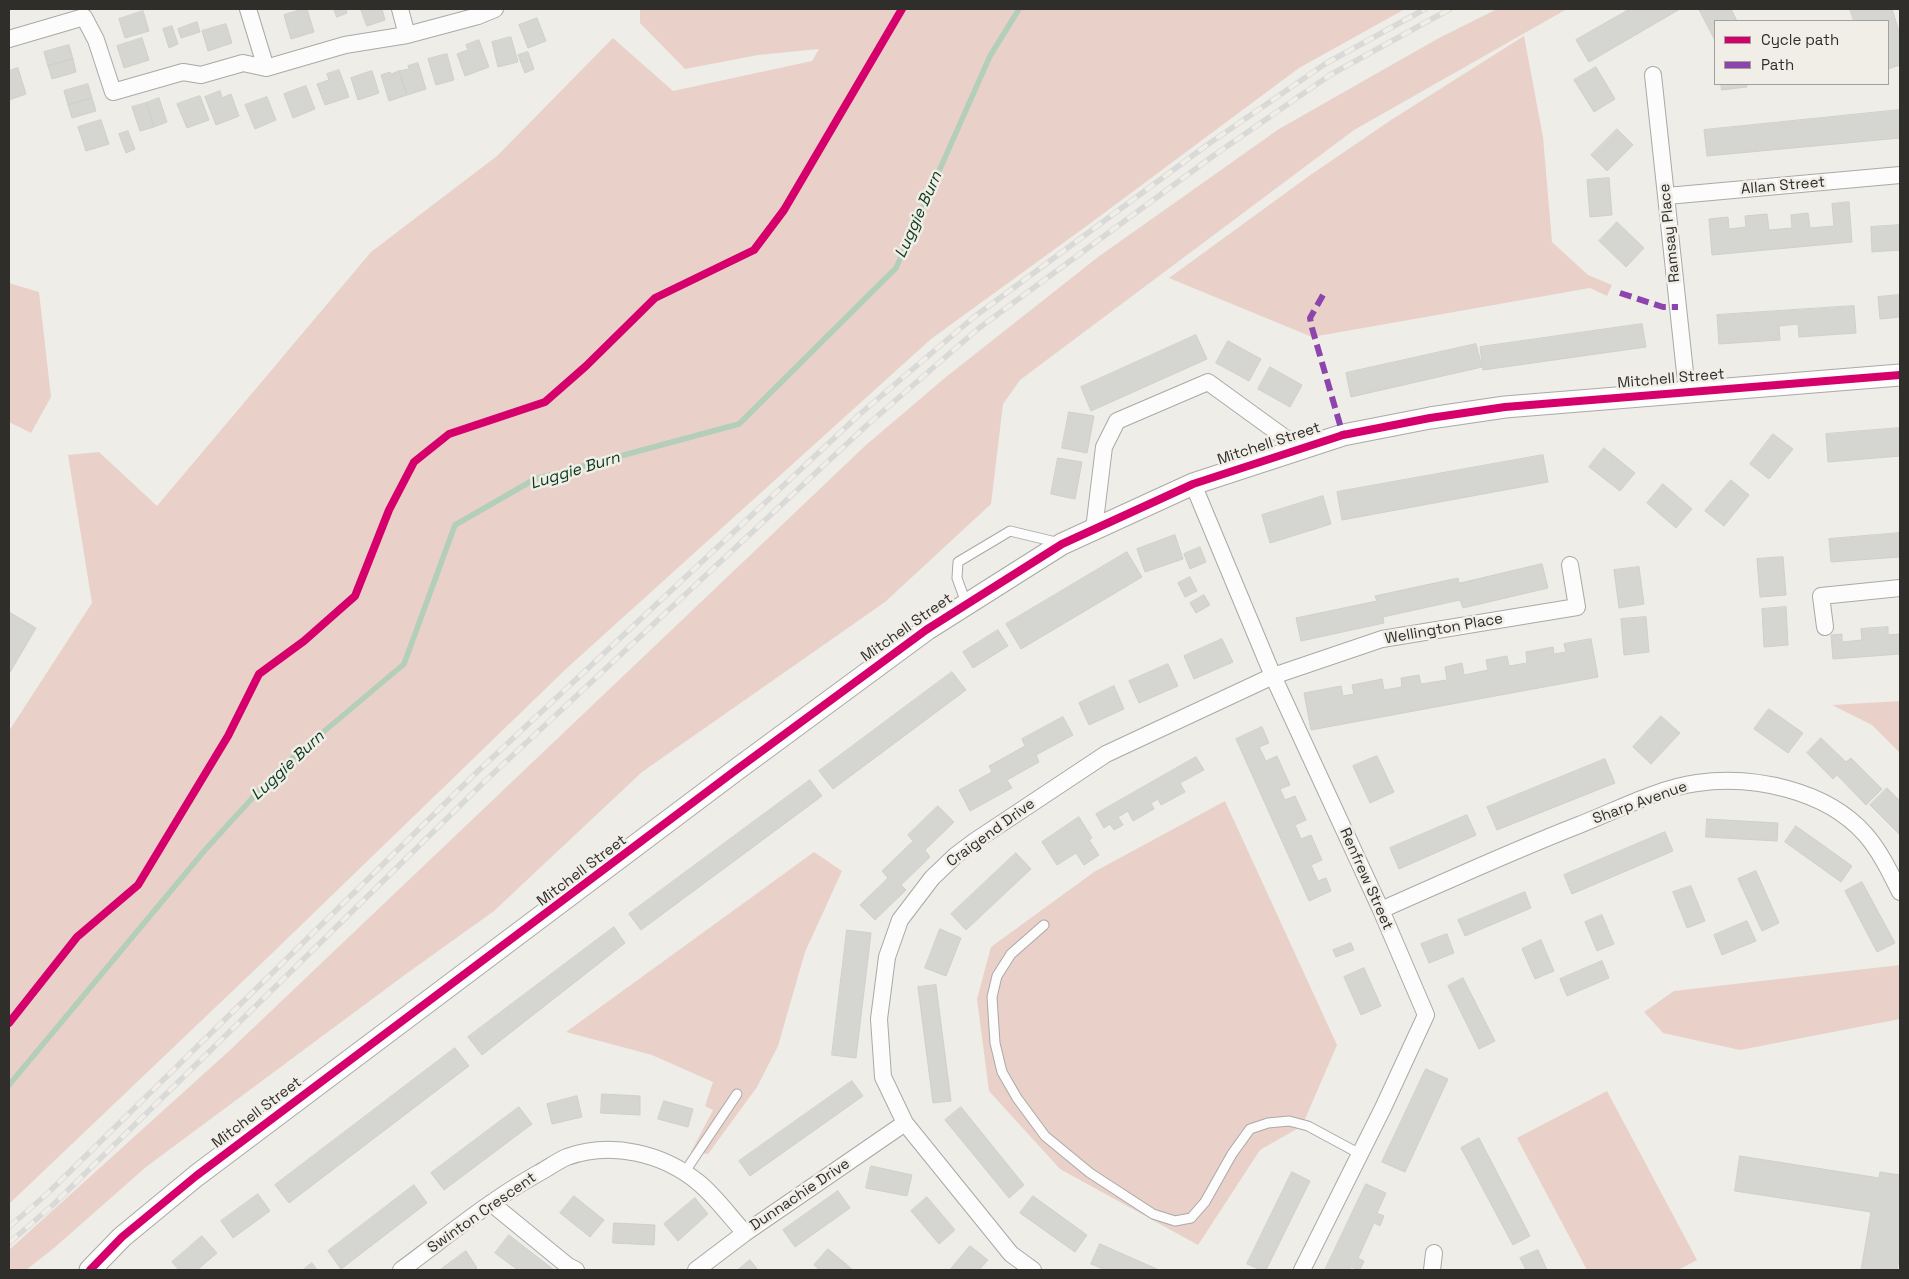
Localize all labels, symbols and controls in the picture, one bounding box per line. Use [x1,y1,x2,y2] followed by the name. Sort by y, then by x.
[1714,20,1889,85] legend
[1761,30,1839,49] text: Cycle path
[1761,55,1794,74] text: Path
[891,169,947,261] water label: Luggie Burn
[1740,173,1826,199] street label: Allan Street
[1656,183,1684,283] street label: Ramsay Place
[1617,365,1725,393] street label: Mitchell Street
[1215,419,1323,469] street label: Mitchell Street
[528,448,622,494] water label: Luggie Burn
[858,590,956,666] street label: Mitchell Street
[1384,610,1504,648] street label: Wellington Place
[248,727,328,805] water label: Luggie Burn
[1590,778,1690,828] street label: Sharp Avenue
[943,795,1039,871] street label: Craigend Drive
[1335,825,1397,933] street label: Renfrew Street
[534,832,630,910] street label: Mitchell Street
[209,1074,305,1152] street label: Mitchell Street
[747,1155,853,1235] street label: Dunnachie Drive
[424,1169,540,1257] street label: Swinton Crescent

